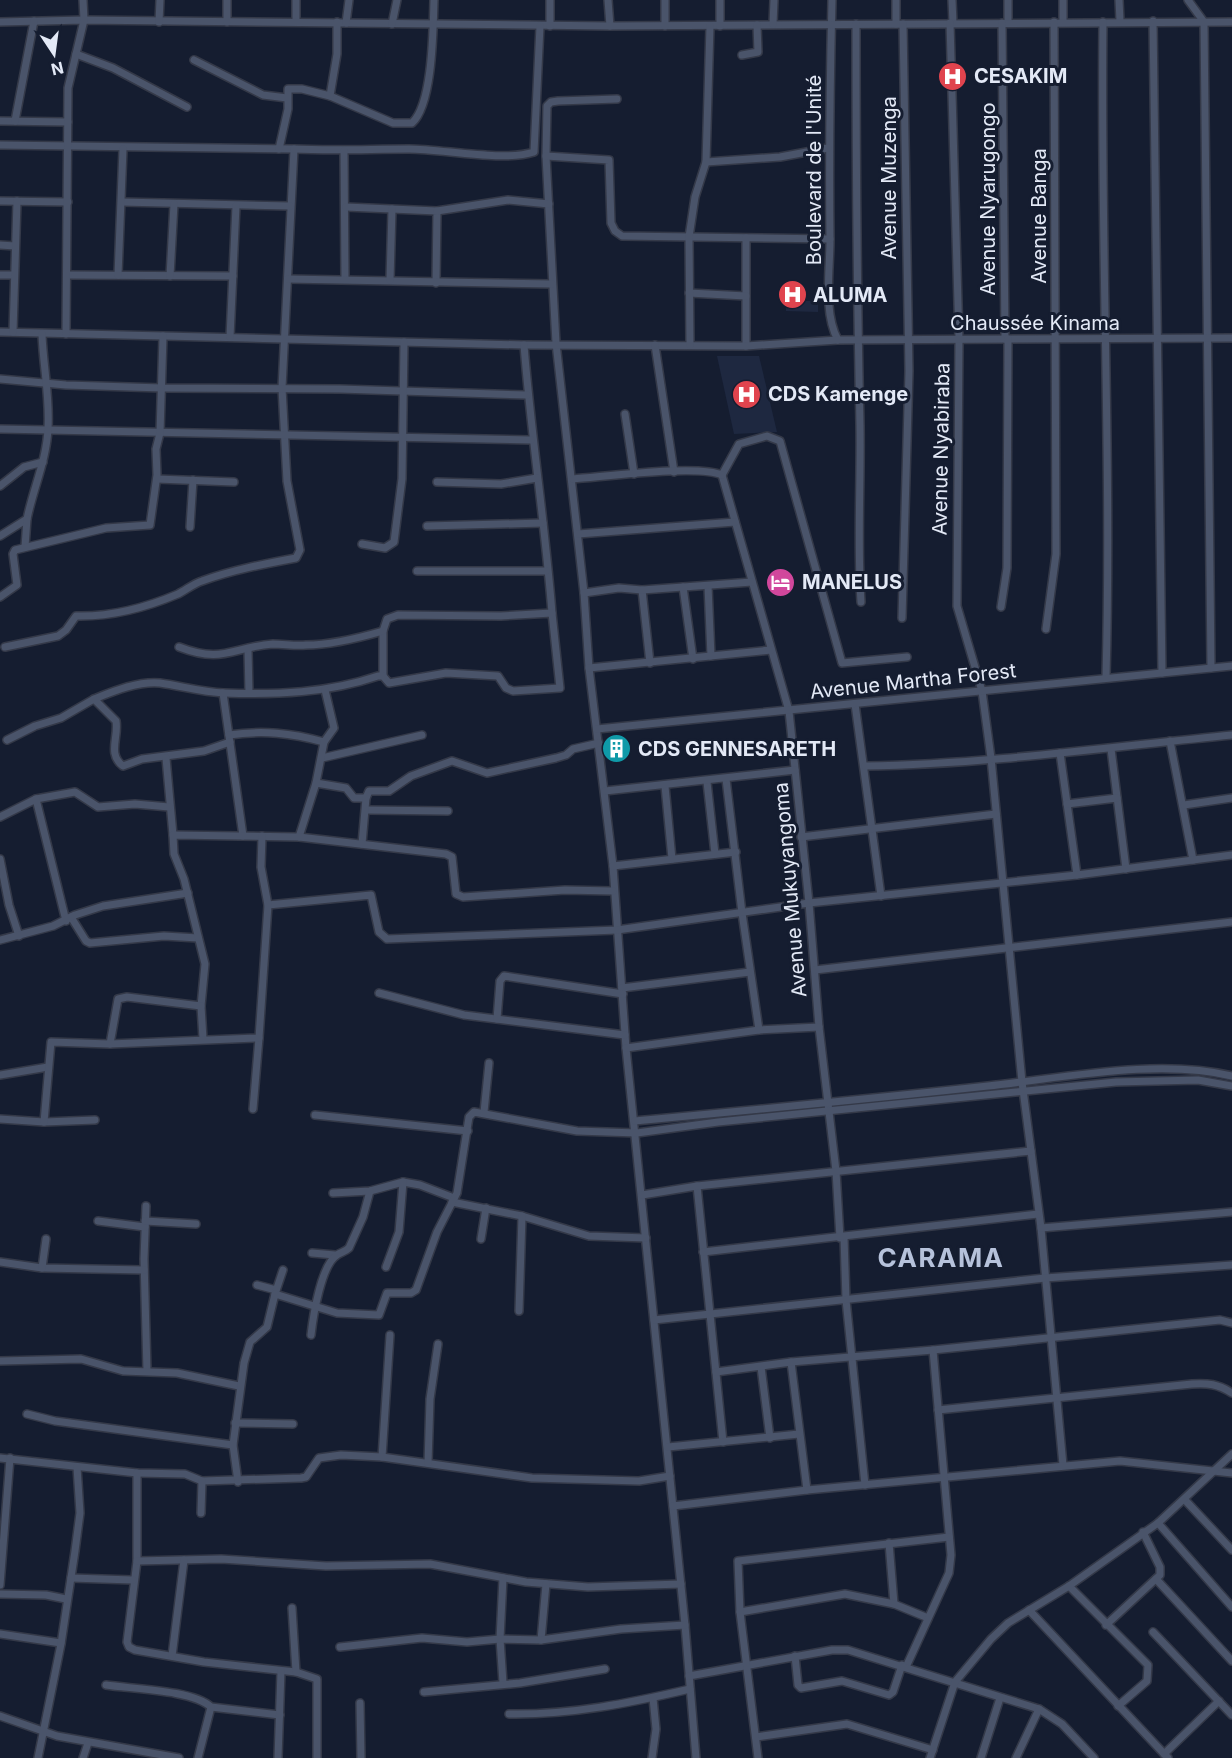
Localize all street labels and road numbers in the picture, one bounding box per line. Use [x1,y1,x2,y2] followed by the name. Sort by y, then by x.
[802,75,826,265] street label: Boulevard de l'Unité
[877,96,901,260] street label: Avenue Muzenga
[976,102,1000,296] street label: Avenue Nyarugongo
[1027,148,1051,284] street label: Avenue Banga
[950,311,1120,335] street label: Chaussée Kinama
[927,362,955,536] street label: Avenue Nyabiraba
[809,658,1018,704] street label: Avenue Martha Forest
[769,781,811,999] street label: Avenue Mukuyangoma

